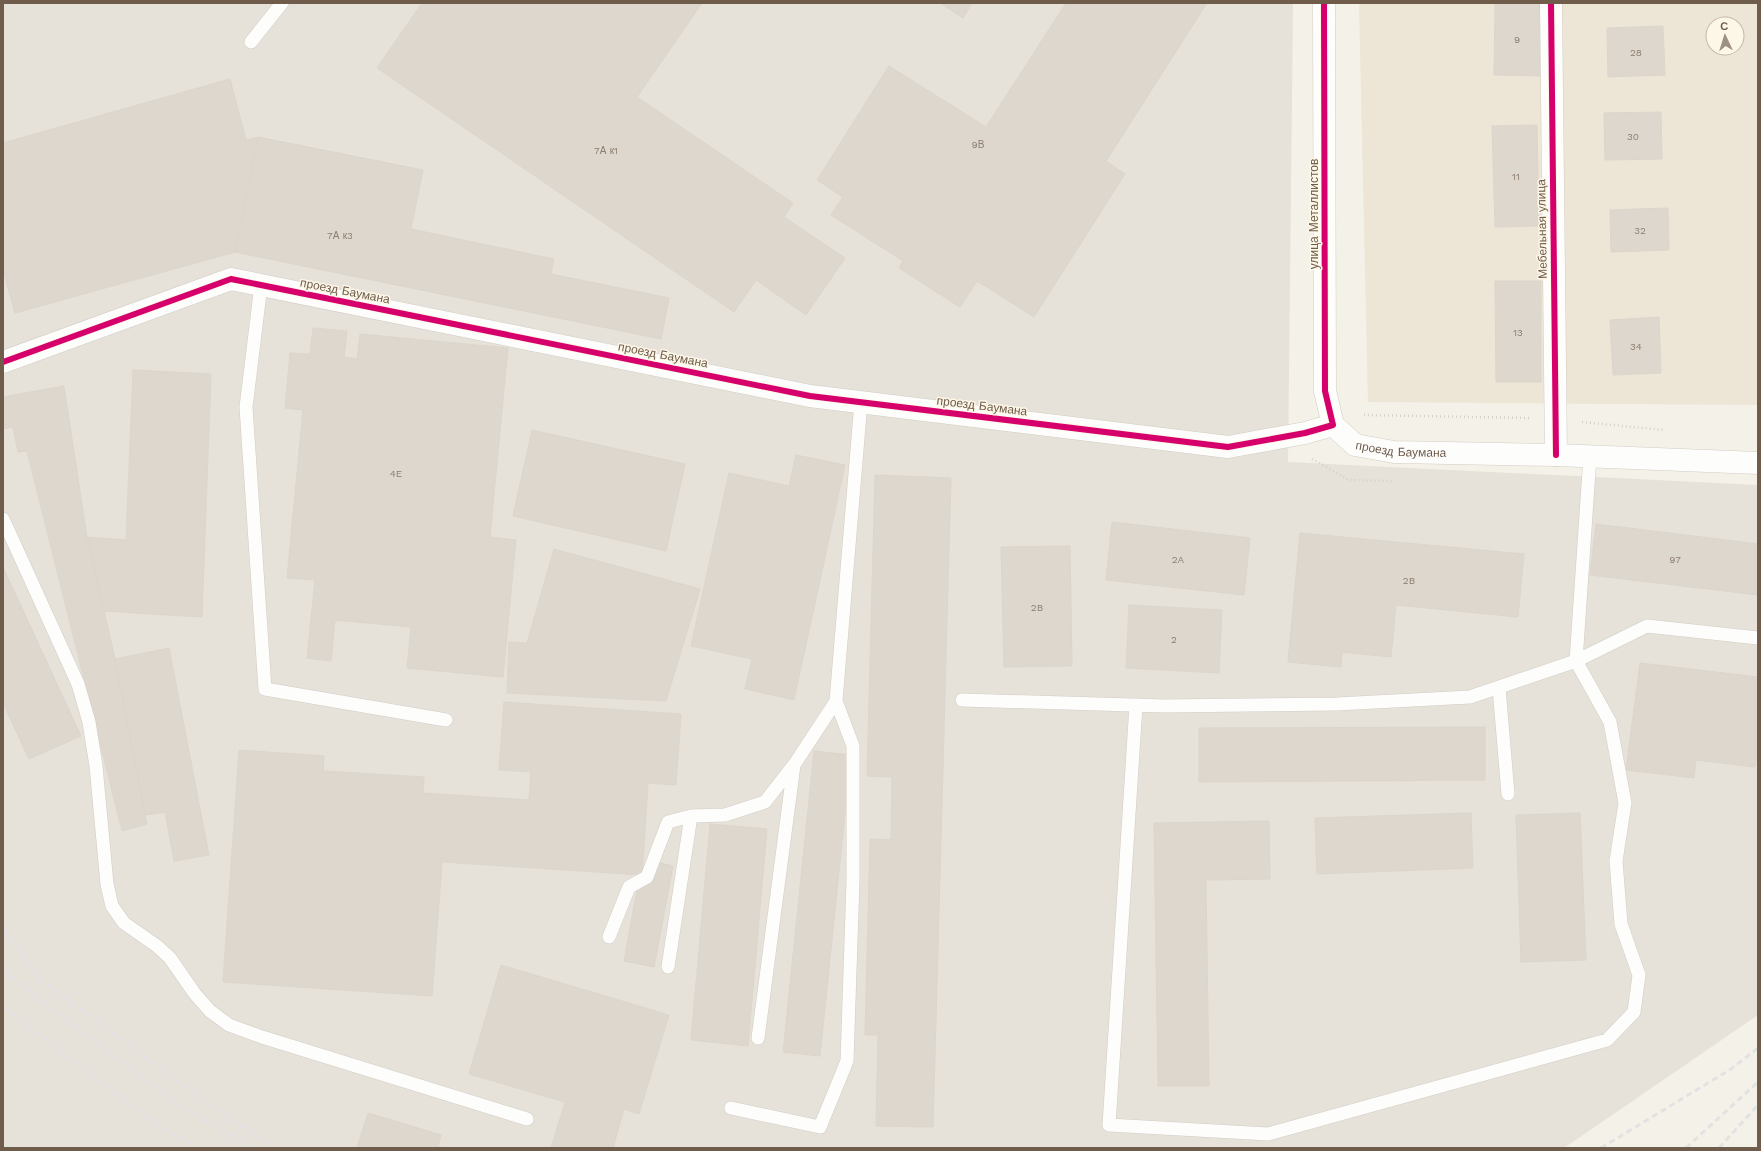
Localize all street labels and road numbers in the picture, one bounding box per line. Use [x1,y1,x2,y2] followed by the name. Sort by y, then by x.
[1307,159,1321,269] street label: улица Металлистов
[1534,179,1550,279] street label: Мебельная улица
[299,275,391,307] street label: проезд Баумана
[617,339,709,371] street label: проезд Баумана
[936,394,1028,419] street label: проезд Баумана
[1354,438,1447,460] street label: проезд Баумана

